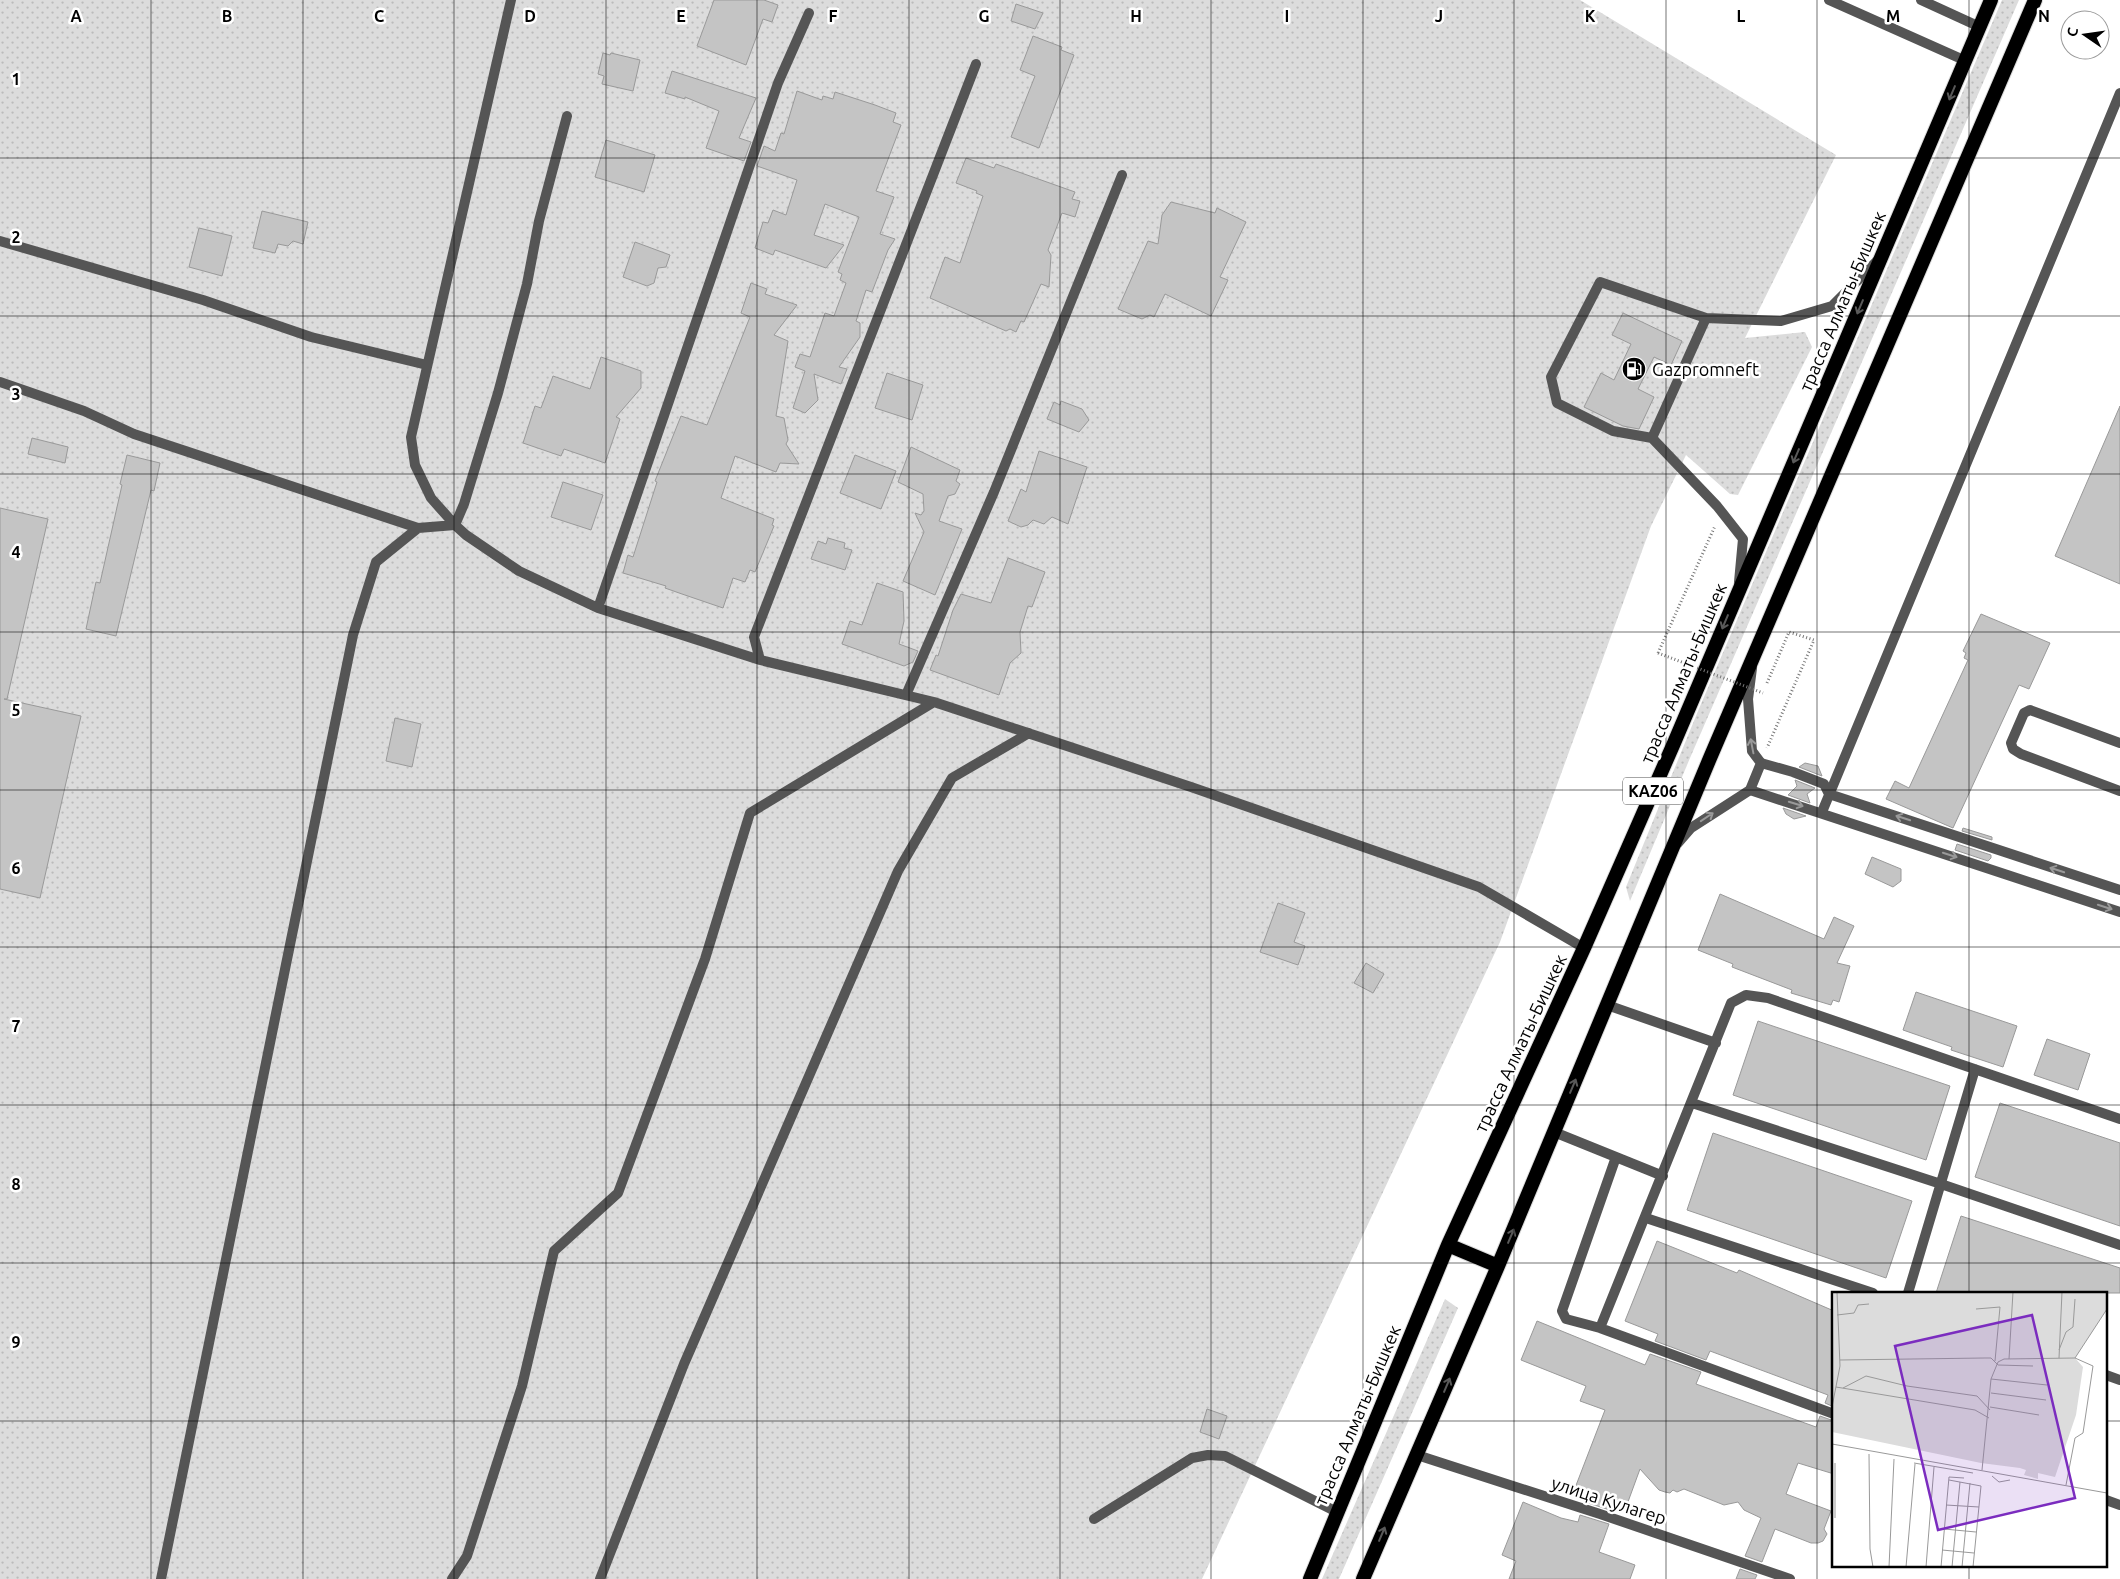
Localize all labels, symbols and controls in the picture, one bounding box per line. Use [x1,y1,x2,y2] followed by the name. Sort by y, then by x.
[70,7,82,25] text: A
[222,7,232,25] text: B
[374,7,384,25] text: C
[524,7,536,25] text: D
[676,7,686,25] text: E
[829,7,838,25] text: F
[978,7,990,25] text: G
[1130,7,1142,25] text: H
[1285,7,1289,25] text: I
[1435,7,1443,25] text: J
[1585,7,1596,25] text: K
[1737,7,1746,25] text: L
[1886,7,1900,25] text: M
[2038,7,2050,25] text: N
[2060,10,2110,60] north arrow
[2064,26,2081,38] text: С
[11,70,21,88] text: 1
[1946,85,1956,100] one-way arrow
[1795,208,1889,394] street label: трасса Алматы-Бишкек
[11,228,21,246] text: 2
[1855,299,1865,314] one-way arrow
[1621,356,1647,382] fuel station icon: Gazpromneft
[1652,359,1759,379] place label: Gazpromneft
[11,385,21,403] text: 3
[1790,448,1800,463] one-way arrow
[11,543,21,561] text: 4
[1636,580,1730,766] street label: трасса Алматы-Бишкек
[1720,614,1729,629] one-way arrow
[11,701,21,719] text: 5
[1747,738,1757,754] one-way arrow
[1623,778,1683,804] road number: KАZ06
[1788,800,1804,810] one-way arrow
[1700,812,1714,822] one-way arrow
[1895,813,1911,823] one-way arrow
[1942,851,1958,860] one-way arrow
[11,859,21,877] text: 6
[2049,864,2065,874] one-way arrow
[2096,902,2112,912] one-way arrow
[1470,951,1570,1135] street label: трасса Алматы-Бишкек
[11,1017,21,1035] text: 7
[1569,1079,1579,1094] one-way arrow
[11,1175,21,1193] text: 8
[1507,1228,1516,1243] one-way arrow
[1832,1292,2108,1566] inset map
[1310,1322,1404,1508] street label: трасса Алматы-Бишкек
[11,1333,21,1351] text: 9
[1442,1378,1452,1393] one-way arrow
[1549,1472,1669,1528] street label: улица Кулагер
[1378,1527,1388,1542] one-way arrow

